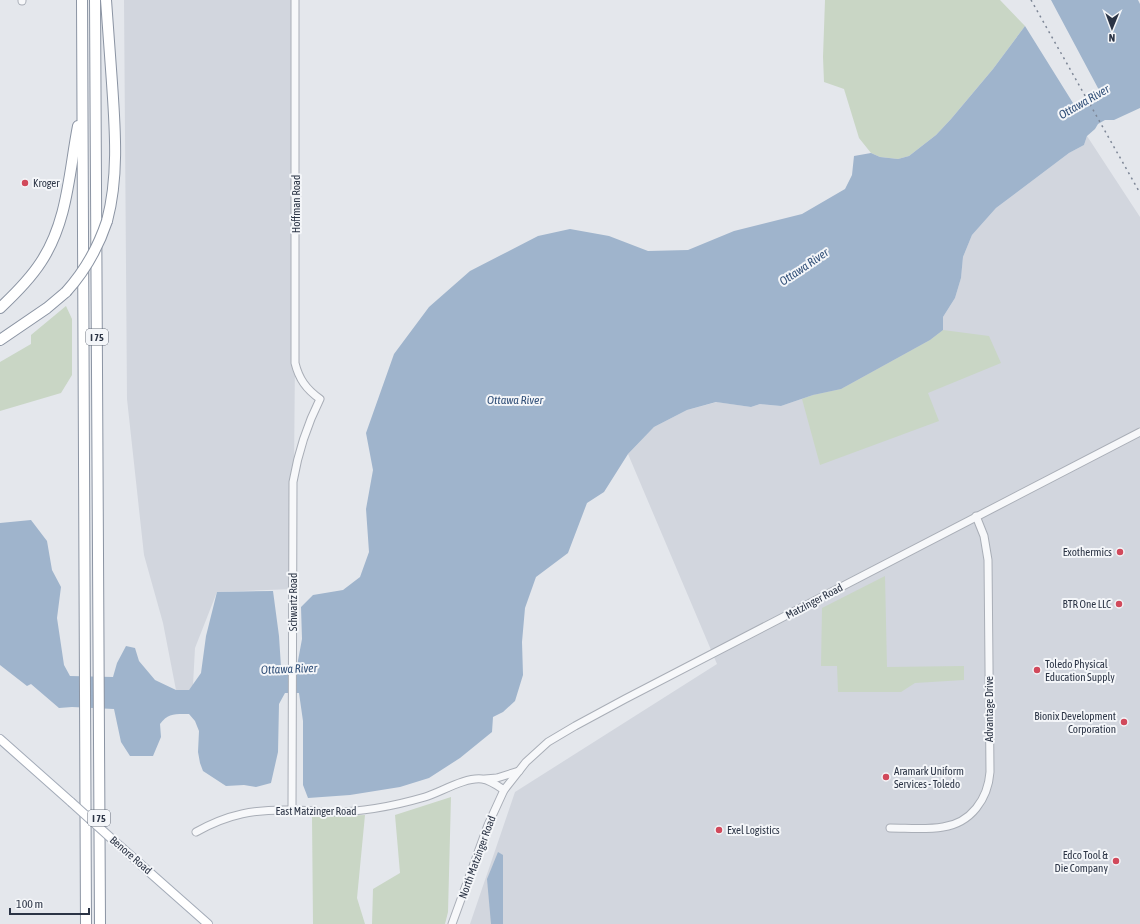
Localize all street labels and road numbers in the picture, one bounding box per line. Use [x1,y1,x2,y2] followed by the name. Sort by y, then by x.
[290,175,302,233] street label: Hoffman Road
[86,329,108,345] road number: I 75
[287,573,299,631] street label: Schwartz Road
[783,581,845,621] street label: Matzinger Road
[983,676,995,742] street label: Advantage Drive
[275,805,357,817] street label: East Matzinger Road
[88,810,110,826] road number: I 75
[456,814,498,900] street label: North Matzinger Road
[108,834,154,876] street label: Benore Road

